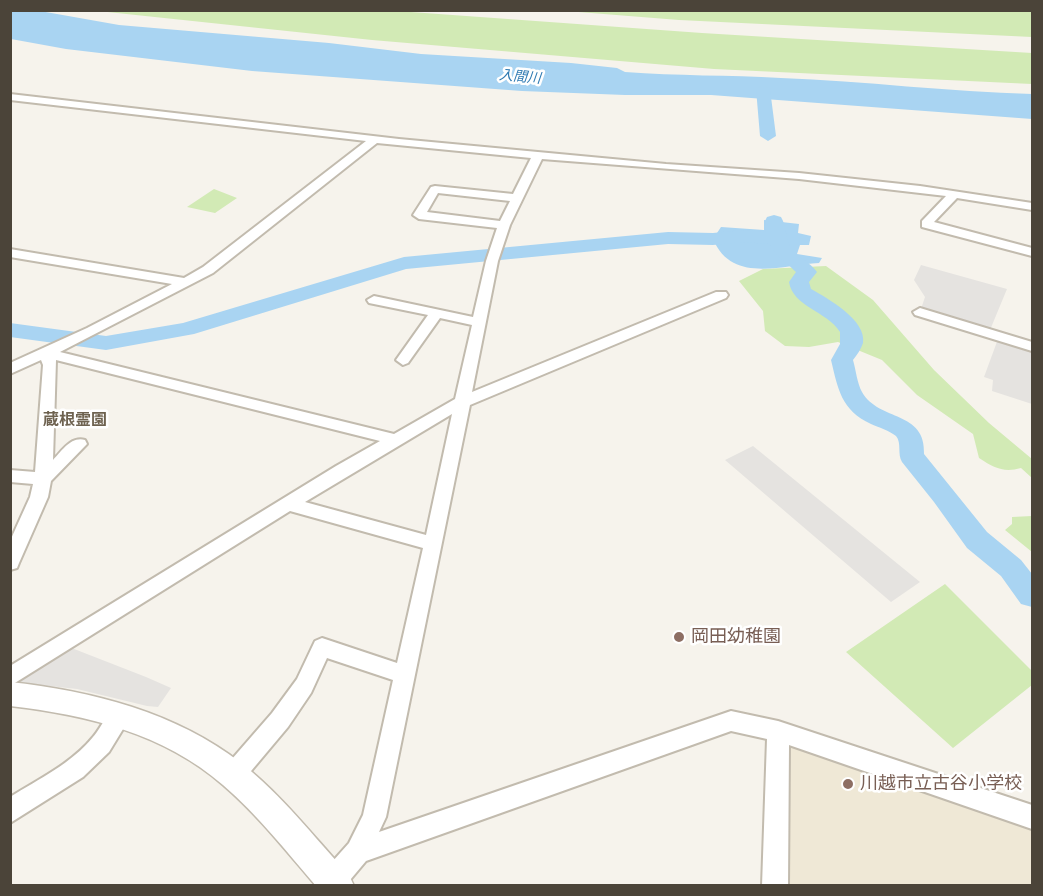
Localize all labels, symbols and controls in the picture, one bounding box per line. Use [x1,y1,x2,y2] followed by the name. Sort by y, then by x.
[498,67,542,87] water label: 入間川
[43,410,107,430] district label: 蔵根霊園
[691,626,781,648] place label: 岡田幼稚園
[672,630,686,644] marker: 岡田幼稚園
[860,773,1022,795] place label: 川越市立古谷小学校
[841,777,855,791] marker: 川越市立古谷小学校

